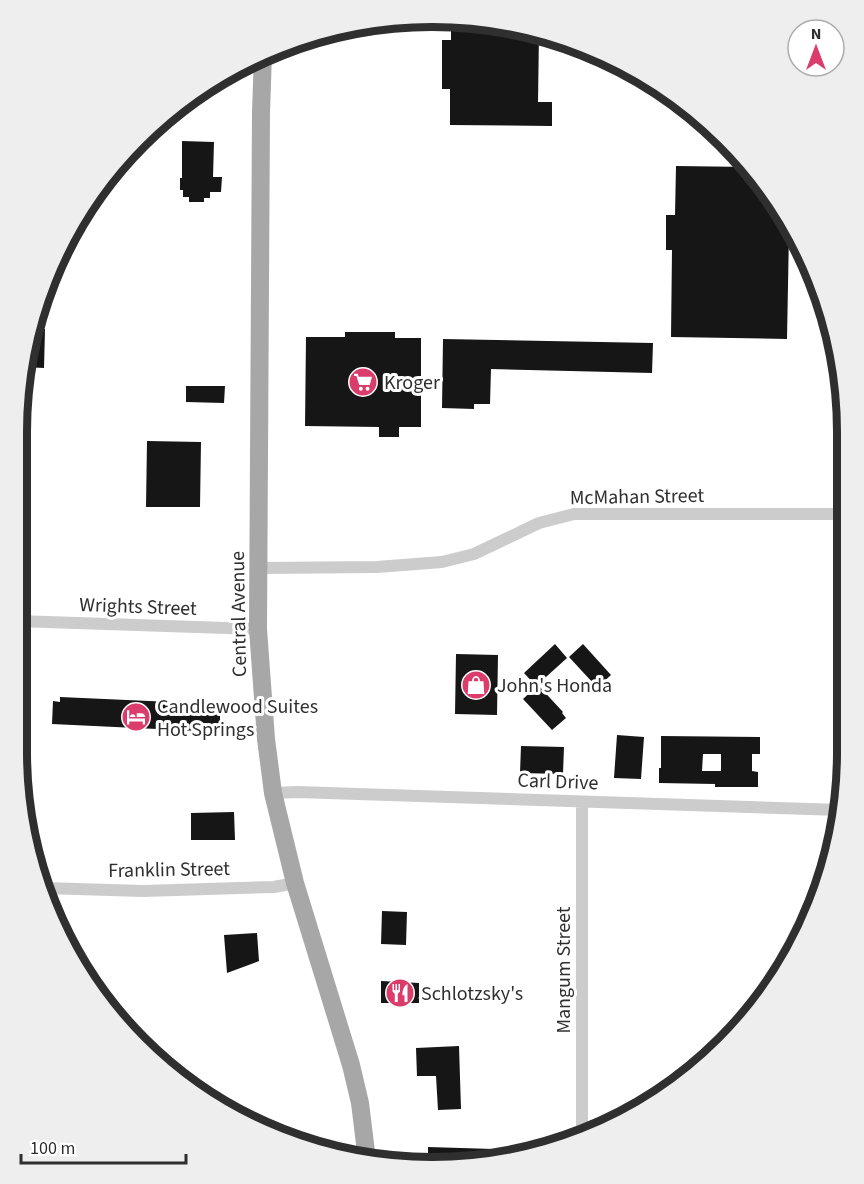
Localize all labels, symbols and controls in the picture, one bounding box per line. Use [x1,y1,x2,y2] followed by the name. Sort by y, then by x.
[786,18,846,78] north arrow
[811,23,821,45] text: N
[347,366,379,398] supermarket icon: Kroger
[384,369,440,397] place label: Kroger
[570,482,705,512] street label: McMahan Street
[224,551,254,677] street label: Central Avenue
[79,591,197,623] street label: Wrights Street
[460,669,492,701] shop icon: John's Honda
[497,672,612,700] place label: John's Honda
[157,693,318,744] place label: Candlewood Suites Hot Springs
[120,701,152,733] hotel icon: Candlewood Suites Hot Springs
[517,767,599,797] street label: Carl Drive
[108,855,230,885] street label: Franklin Street
[550,906,578,1034] street label: Mangum Street
[384,977,416,1009] restaurant icon: Schlotzsky's
[421,980,523,1008] place label: Schlotzsky's
[21,1127,186,1165] scale bar
[30,1136,75,1161] text: 100 m

